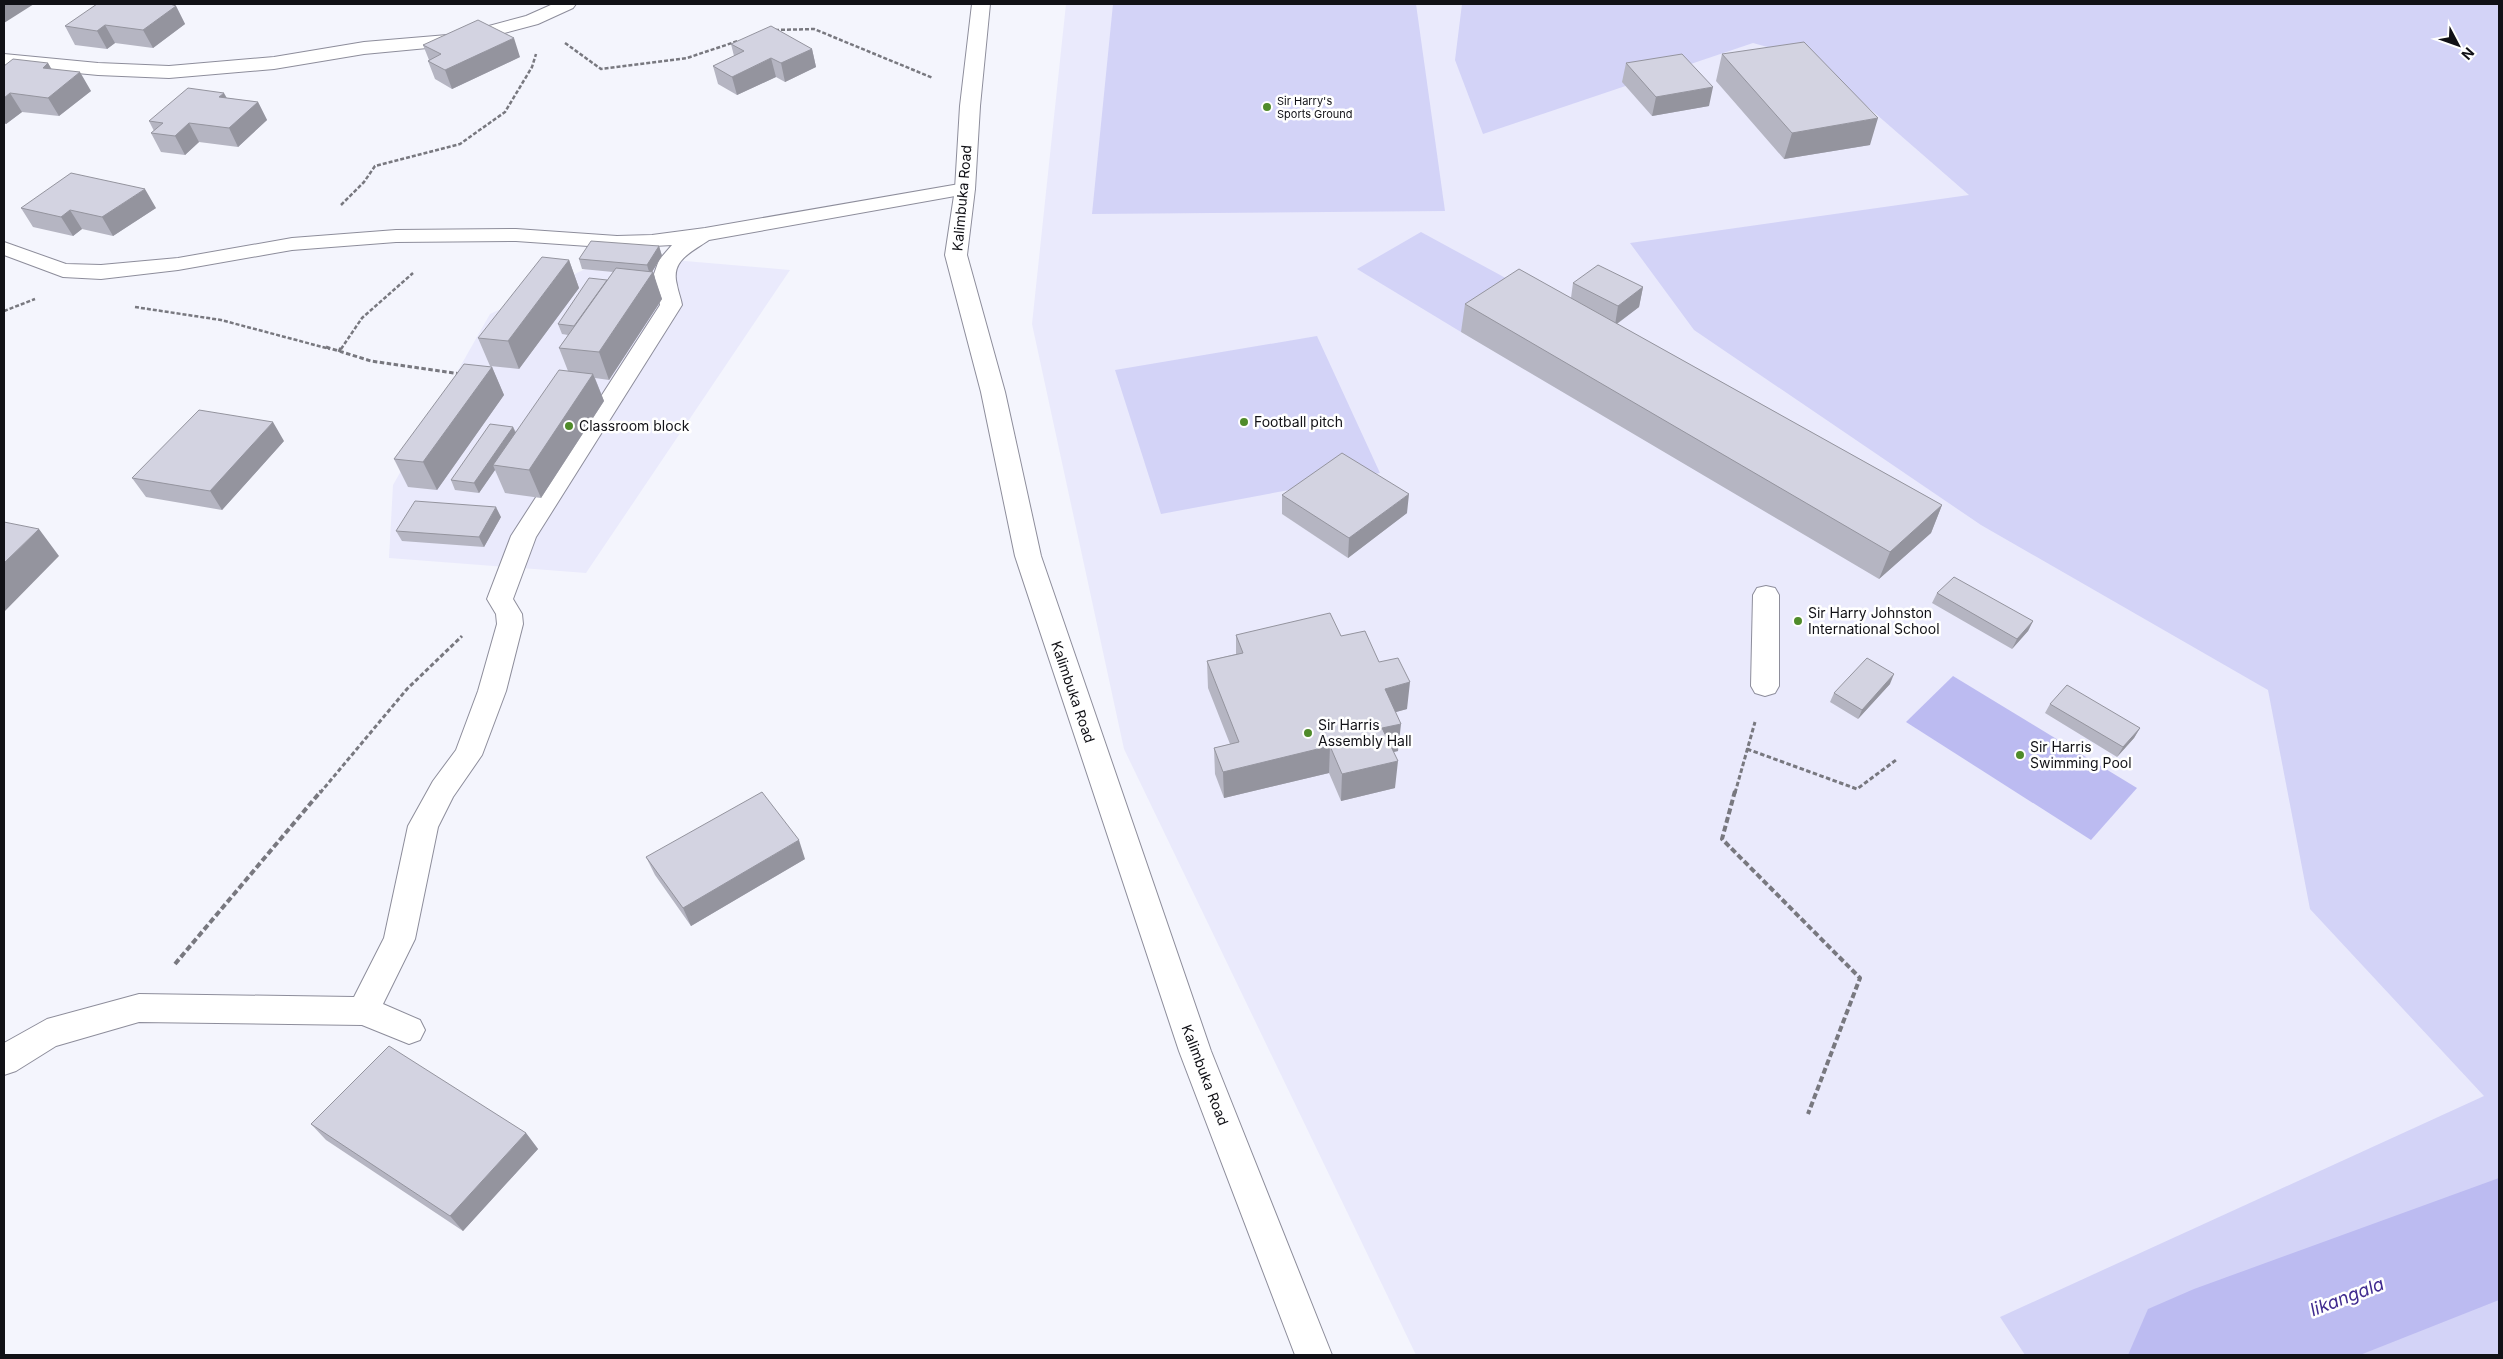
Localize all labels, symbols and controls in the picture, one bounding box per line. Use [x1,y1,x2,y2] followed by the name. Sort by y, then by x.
[2433,20,2483,70] north arrow
[2458,44,2478,63] text: N
[1277,94,1353,121] place label: Sir Harry's Sports Ground
[1261,101,1273,113] marker: Sir Harry's Sports Ground
[948,144,975,252] street label: Kalimbuka Road
[1254,413,1343,430] place label: Football pitch
[1238,416,1250,428] marker: Football pitch
[579,417,690,434] place label: Classroom block
[563,420,575,432] marker: Classroom block
[1808,604,1940,637] place label: Sir Harry Johnston International School
[1792,615,1804,627] marker: Sir Harry Johnston International School
[1048,639,1099,745] street label: Kalimbuka Road
[1318,716,1412,749] place label: Sir Harris Assembly Hall
[1302,727,1314,739] marker: Sir Harris Assembly Hall
[2030,738,2132,771] place label: Sir Harris Swimming Pool
[2014,749,2026,761] marker: Sir Harris Swimming Pool
[1178,1022,1232,1128] street label: Kalimbuka Road
[2307,1273,2387,1320] water label: likangala

